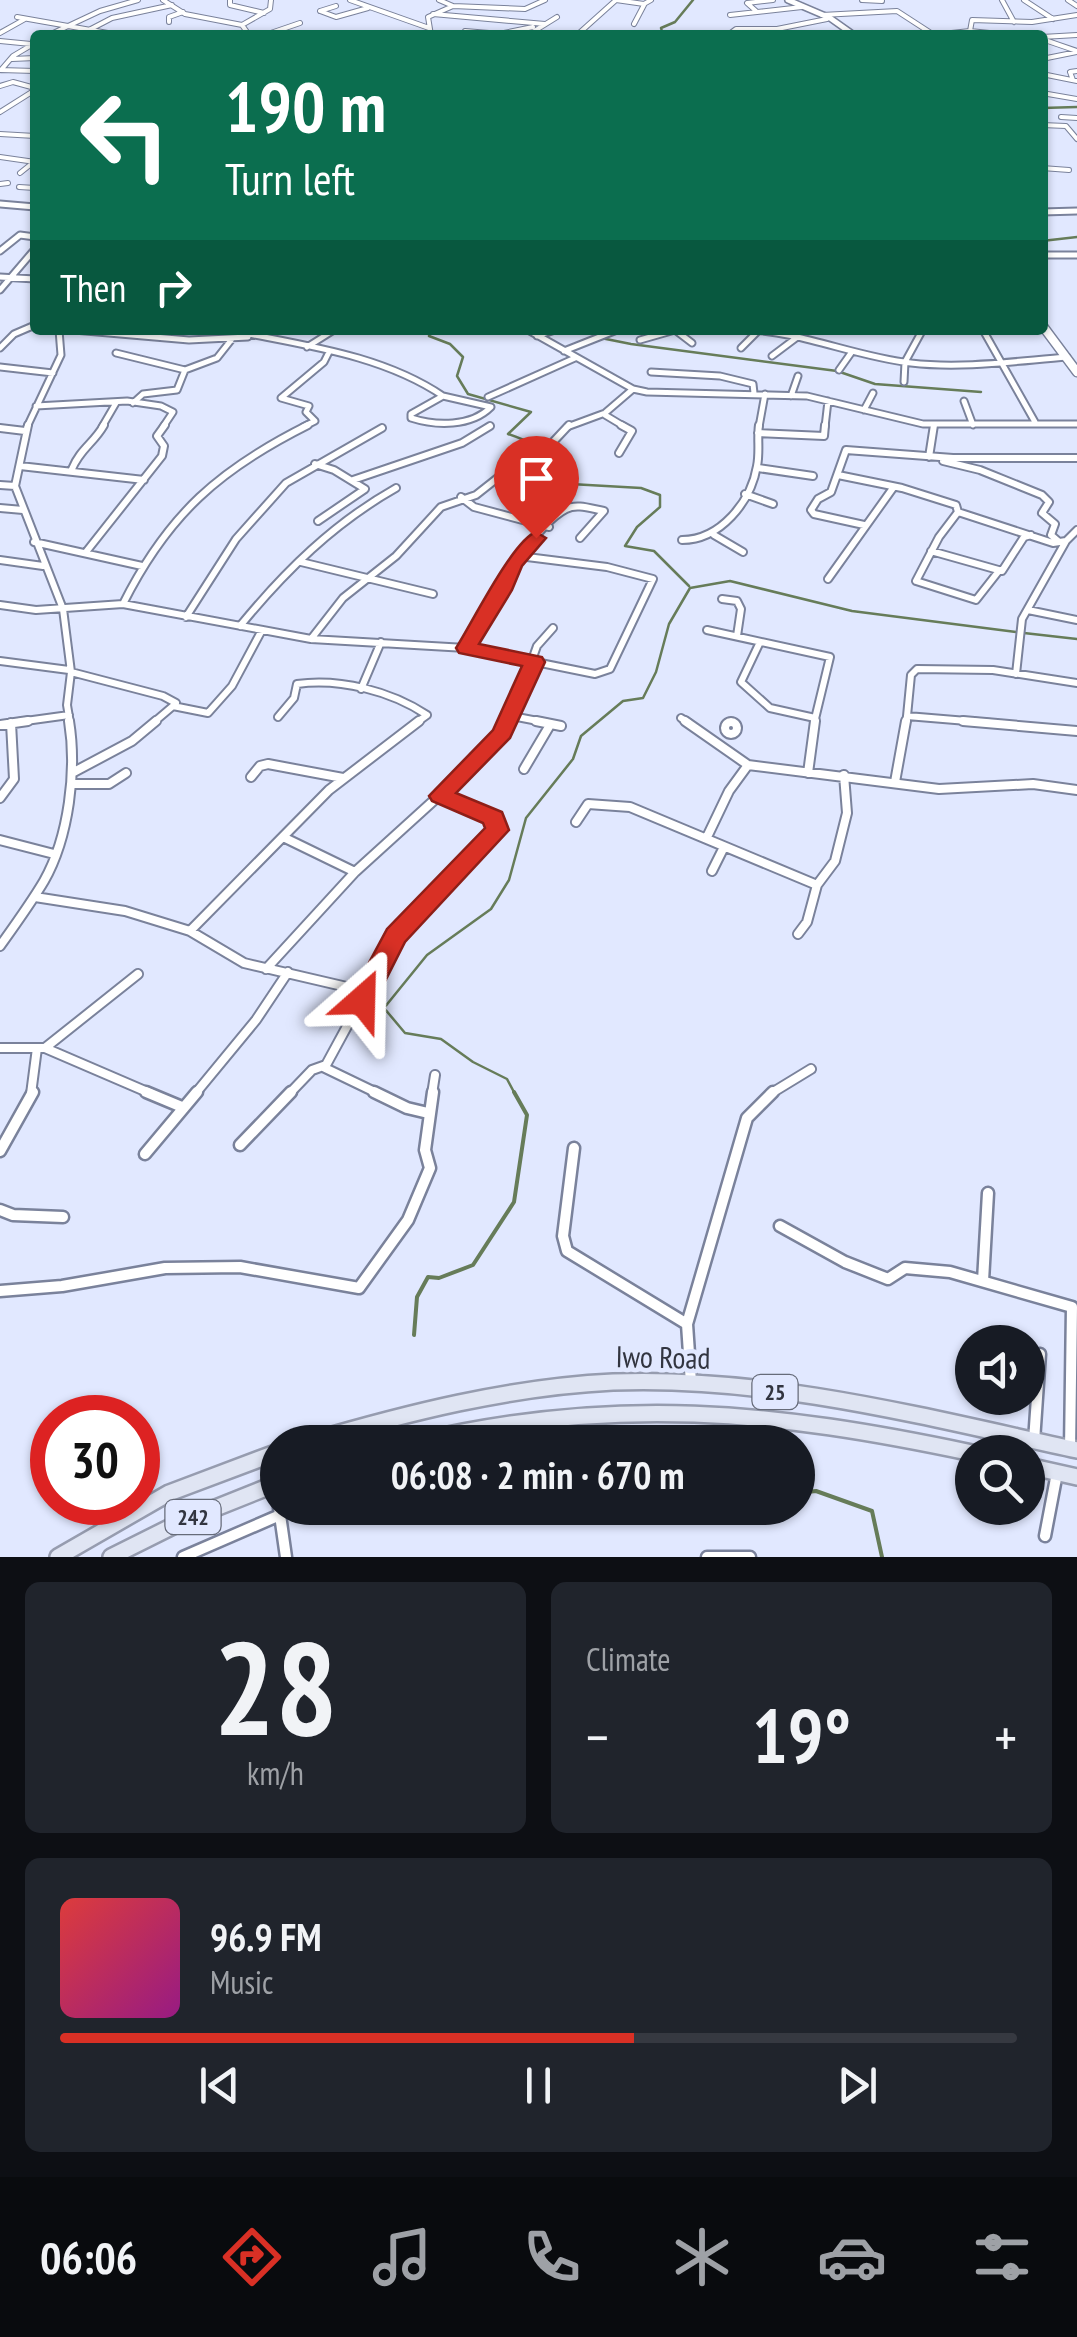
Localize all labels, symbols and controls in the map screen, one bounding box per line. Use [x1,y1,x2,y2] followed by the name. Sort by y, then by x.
[225,61,386,151] text: 190 m
[60,70,190,200] icon: left
[225,149,355,207] text: Turn left
[146,260,201,315] icon: right
[60,263,126,312] text: Then
[494,436,579,539] pin
[509,451,564,506] icon: arrive
[310,948,414,1052] position arrow
[955,1325,1045,1525] map controls
[955,1325,1045,1415] button: sound
[615,1336,711,1377] street label: Iwo Road
[752,1375,798,1409] road number: 25
[30,1395,160,1525] speed limit sign: 30
[955,1435,1045,1525] button: search
[391,1450,684,1499] text: 06:08 · 2 min · 670 m
[166,1500,220,1534] road number: 242
[213,1603,338,1771] text: 28
[586,1638,670,1680] text: Climate
[752,1687,851,1784] text: 19°
[586,1701,609,1772] text: −
[994,1701,1017,1772] text: +
[247,1752,304,1794] text: km/h
[210,1912,322,1961] text: 96.9 FM
[210,1961,273,2003] text: Music
[192,2058,247,2113] icon: previous
[511,2058,566,2113] icon: pause
[830,2058,885,2113] icon: next
[217,2222,287,2292] icon: directions
[367,2222,437,2292] icon: music
[517,2222,587,2292] icon: phone
[667,2222,737,2292] icon: climate
[817,2222,887,2292] icon: car
[967,2222,1037,2292] icon: filters
[40,2228,137,2286] text: 06:06

